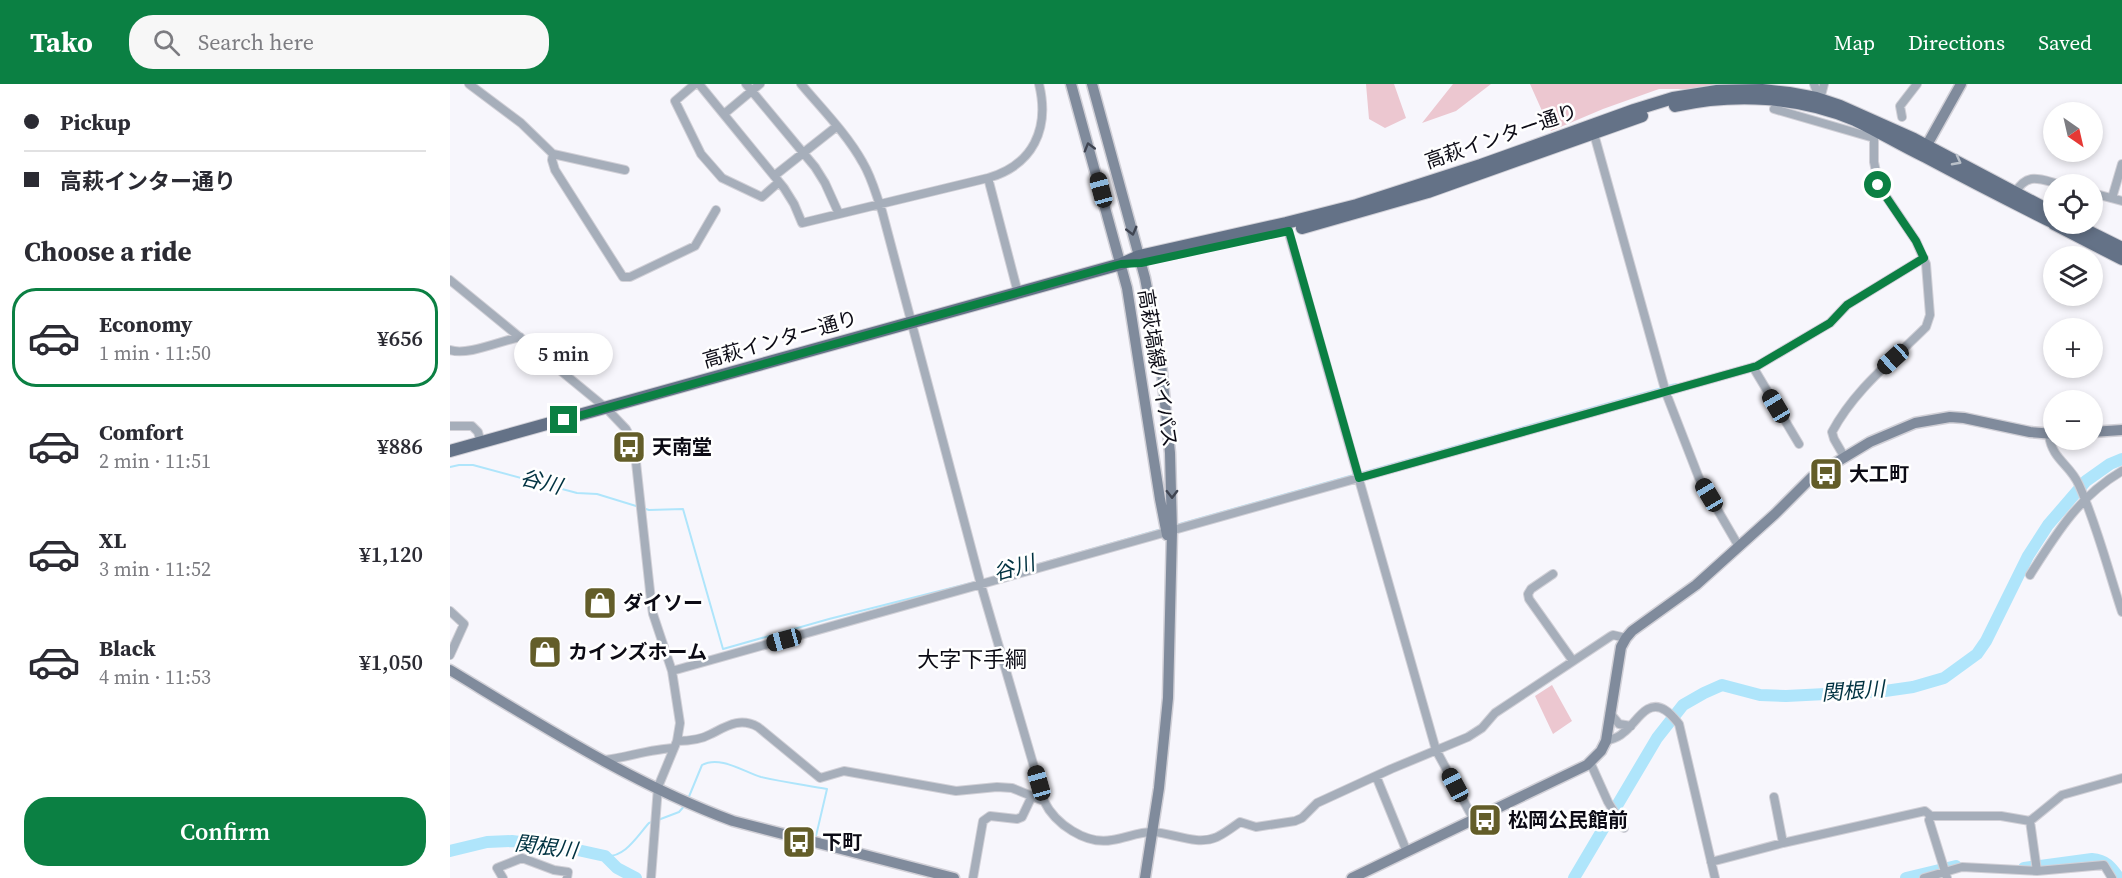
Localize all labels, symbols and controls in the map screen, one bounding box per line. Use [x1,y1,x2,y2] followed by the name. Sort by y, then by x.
[129,15,549,69] search box
[30,23,93,61] text: Tako
[150,26,183,59] icon: search
[198,27,314,57] text: Search here
[1834,28,1875,57] text: Map
[1908,28,2005,57] text: Directions
[2038,28,2092,57] text: Saved
[1421,97,1581,175] street label: 高萩インター通り
[2043,102,2103,162] north arrow
[2043,102,2103,450] map controls
[60,107,131,137] text: Pickup
[1083,142,1096,152] one-way arrow
[1951,154,1961,165] one-way arrow
[60,166,236,196] text: 高萩インター通り
[1088,170,1114,210] car
[1864,171,1891,198] route start
[2043,174,2103,234] button: locate
[1125,225,1137,236] one-way arrow
[24,233,192,270] text: Choose a ride
[2043,246,2103,306] button: layers
[1132,287,1184,449] street label: 高萩塙線バイパス
[699,303,861,375] street label: 高萩インター通り
[99,309,193,339] text: Economy
[27,311,81,365] icon: car
[2043,318,2103,378] button: +
[377,323,423,353] text: ¥656
[514,333,614,375] callout: 5 min
[99,339,211,367] text: 1 min · 11:50
[538,340,589,368] text: 5 min
[1874,340,1912,378] car
[1759,386,1793,426] car
[2043,390,2103,450] button: −
[550,406,577,433] route end
[99,417,183,447] text: Comfort
[27,419,81,473] icon: car
[611,429,647,465] bus stop icon: 天南堂
[377,431,423,461] text: ¥886
[652,433,712,461] place label: 天南堂
[99,447,211,475] text: 2 min · 11:51
[1808,456,1844,492] bus stop icon: 大工町
[1849,460,1909,488] place label: 大工町
[517,462,567,501] water label: 谷川
[1692,475,1726,515] car
[1165,490,1178,499] one-way arrow
[99,525,126,555] text: XL
[27,527,81,581] icon: car
[359,539,423,569] text: ¥1,120
[990,547,1040,587] water label: 谷川
[99,555,211,583] text: 3 min · 11:52
[582,585,618,621] shop icon: ダイソー
[623,589,703,617] place label: ダイソー
[764,627,804,653] car
[99,633,156,663] text: Black
[527,634,563,670] shop icon: カインズホーム
[27,635,81,689] icon: car
[568,638,707,666] place label: カインズホーム
[917,644,1027,674] district label: 大字下手綱
[359,647,423,677] text: ¥1,050
[99,663,211,691] text: 4 min · 11:53
[1821,674,1887,707] water label: 関根川
[1025,763,1053,803] car
[1439,765,1471,805] car
[24,797,426,866] button: Confirm
[1467,802,1503,838] bus stop icon: 松岡公民館前
[1508,806,1628,834] place label: 松岡公民館前
[781,824,817,860] bus stop icon: 下町
[513,828,581,865] water label: 関根川
[822,828,862,856] place label: 下町

